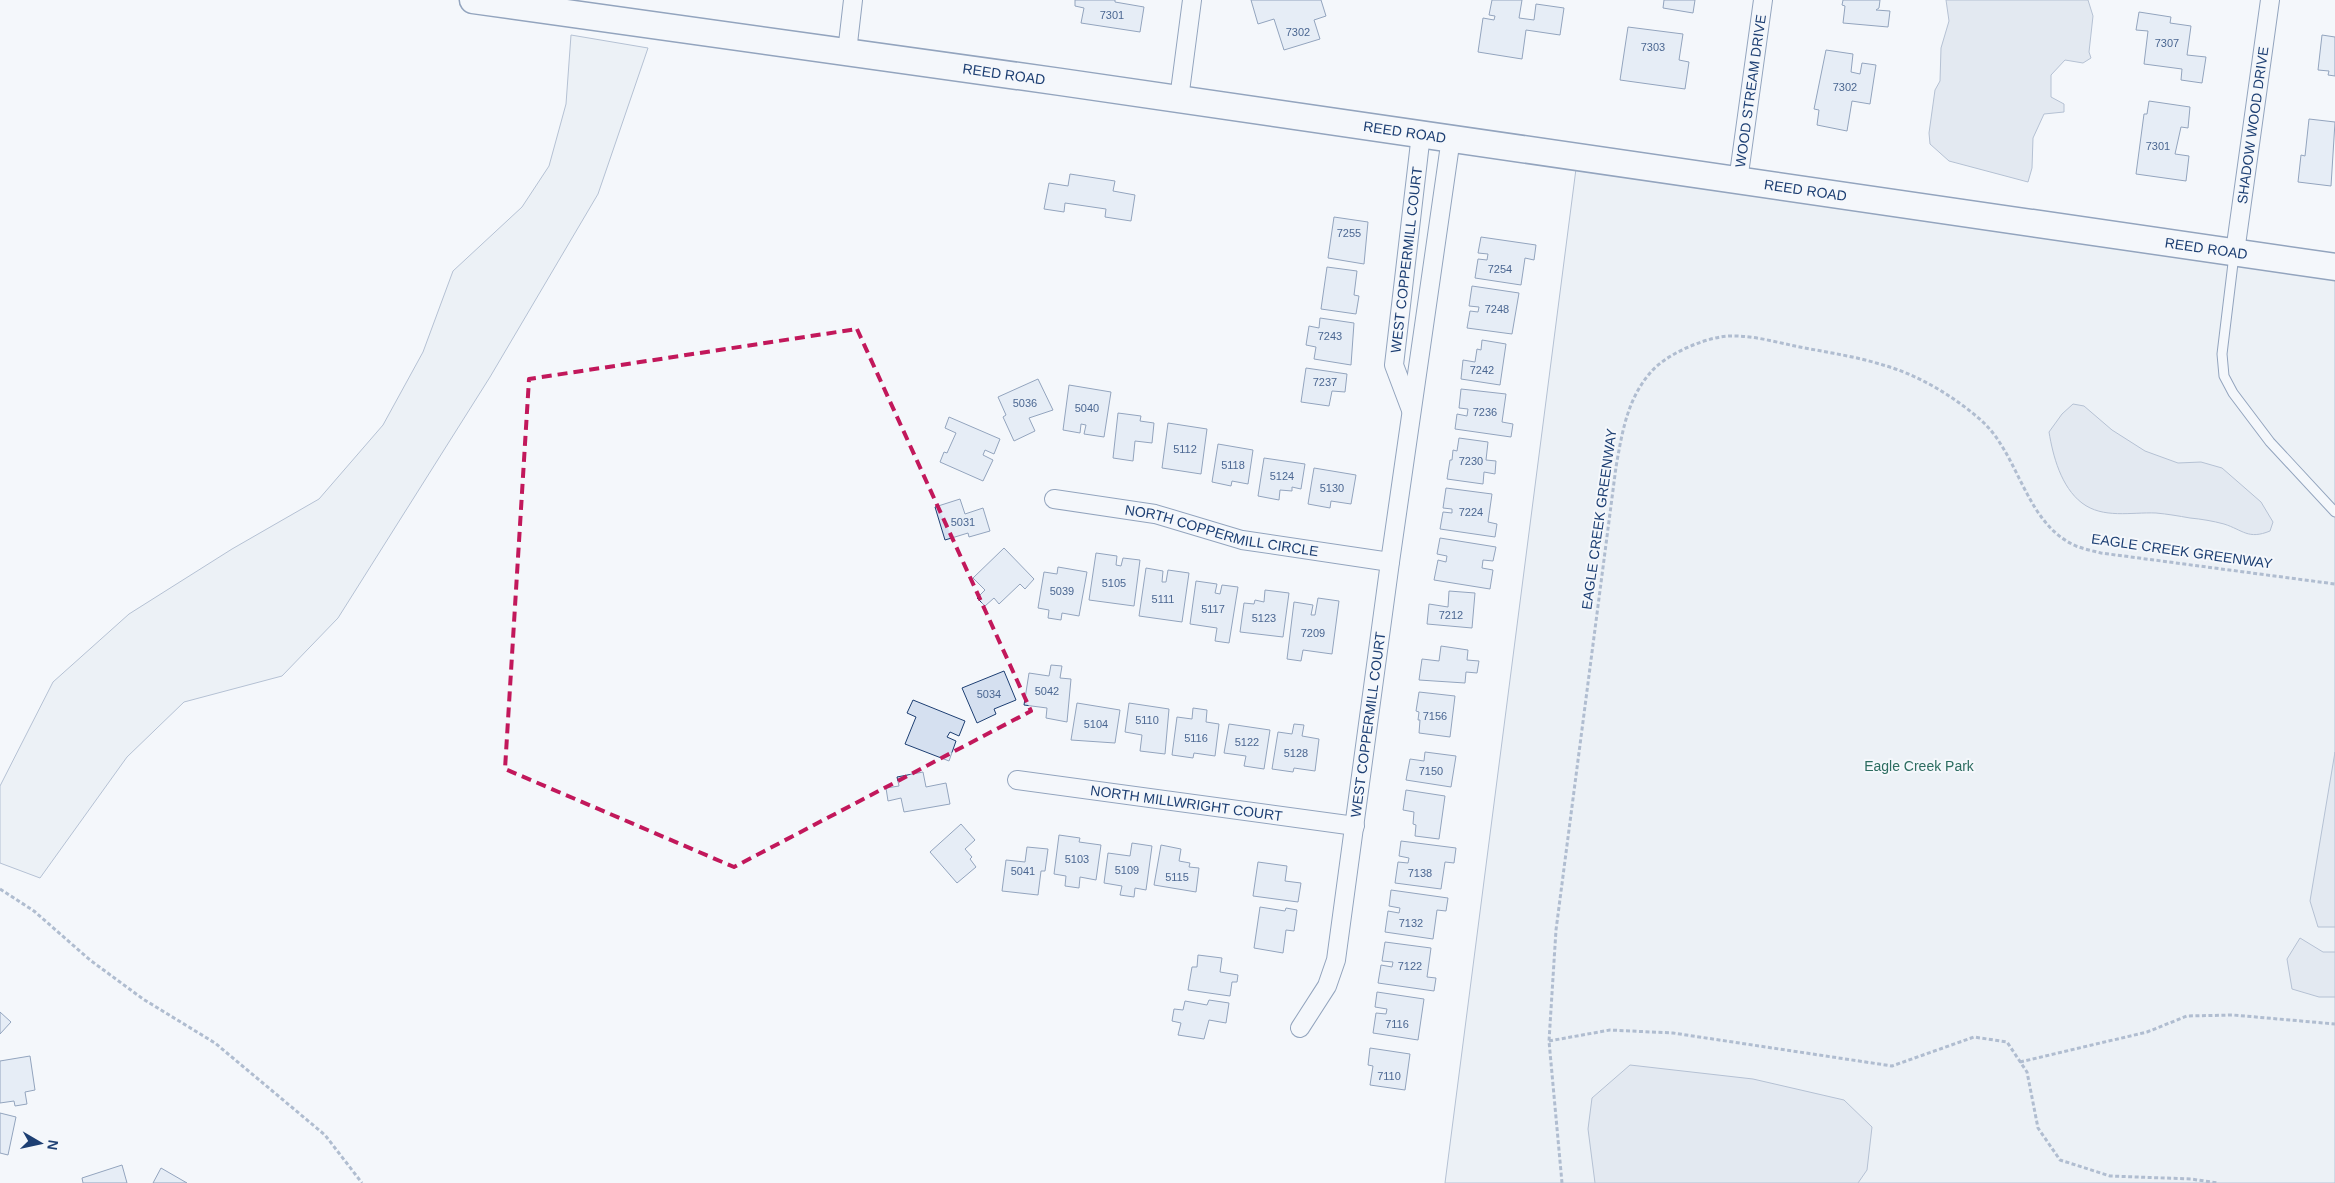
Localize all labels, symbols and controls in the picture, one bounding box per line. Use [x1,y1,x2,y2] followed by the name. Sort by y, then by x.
[1100,9,1124,21] house number: 7301
[1732,13,1769,168] street label: WOOD STREAM DRIVE
[1286,26,1310,38] house number: 7302
[2155,37,2179,49] house number: 7307
[1641,41,1665,53] house number: 7303
[2234,45,2271,205] street label: SHADOW WOOD DRIVE
[962,60,1046,88] street label: REED ROAD
[1833,81,1857,93] house number: 7302
[1362,118,1447,146] street label: REED ROAD
[2146,140,2170,152] house number: 7301
[1387,165,1425,354] street label: WEST COPPERMILL COURT
[1763,176,1848,204] street label: REED ROAD
[1337,227,1361,239] house number: 7255
[2164,234,2249,262] street label: REED ROAD
[1488,263,1512,275] house number: 7254
[1485,303,1509,315] house number: 7248
[1318,330,1342,342] house number: 7243
[1470,364,1494,376] house number: 7242
[1313,376,1337,388] house number: 7237
[1013,397,1037,409] house number: 5036
[1075,402,1099,414] house number: 5040
[1473,406,1497,418] house number: 7236
[1578,427,1620,611] street label: EAGLE CREEK GREENWAY
[1173,443,1197,455] house number: 5112
[1459,455,1483,467] house number: 7230
[1221,459,1245,471] house number: 5118
[1270,470,1294,482] house number: 5124
[1320,482,1344,494] house number: 5130
[1124,502,1320,559] street label: NORTH COPPERMILL CIRCLE
[1459,506,1483,518] house number: 7224
[951,516,975,528] house number: 5031
[2090,530,2274,572] street label: EAGLE CREEK GREENWAY
[1102,577,1126,589] house number: 5105
[1050,585,1074,597] house number: 5039
[1152,593,1174,605] house number: 5111
[1201,603,1225,615] house number: 5117
[1439,609,1463,621] house number: 7212
[1252,612,1276,624] house number: 5123
[1301,627,1325,639] house number: 7209
[1347,630,1389,819] street label: WEST COPPERMILL COURT
[1035,685,1059,697] house number: 5042
[977,688,1001,700] house number: 5034
[1423,710,1447,722] house number: 7156
[1135,714,1159,726] house number: 5110
[1084,718,1108,730] house number: 5104
[1184,732,1208,744] house number: 5116
[1235,736,1259,748] house number: 5122
[1284,747,1308,759] house number: 5128
[1864,758,1975,774] park label: Eagle Creek Park
[1419,765,1443,777] house number: 7150
[1089,782,1284,824] street label: NORTH MILLWRIGHT COURT
[1065,853,1089,865] house number: 5103
[1115,864,1139,876] house number: 5109
[1011,865,1035,877] house number: 5041
[1408,867,1432,879] house number: 7138
[1165,871,1189,883] house number: 5115
[1399,917,1423,929] house number: 7132
[1398,960,1422,972] house number: 7122
[1385,1018,1409,1030] house number: 7116
[1377,1070,1401,1082] house number: 7110
[15,1118,65,1168] north arrow
[44,1139,62,1151] text: N

